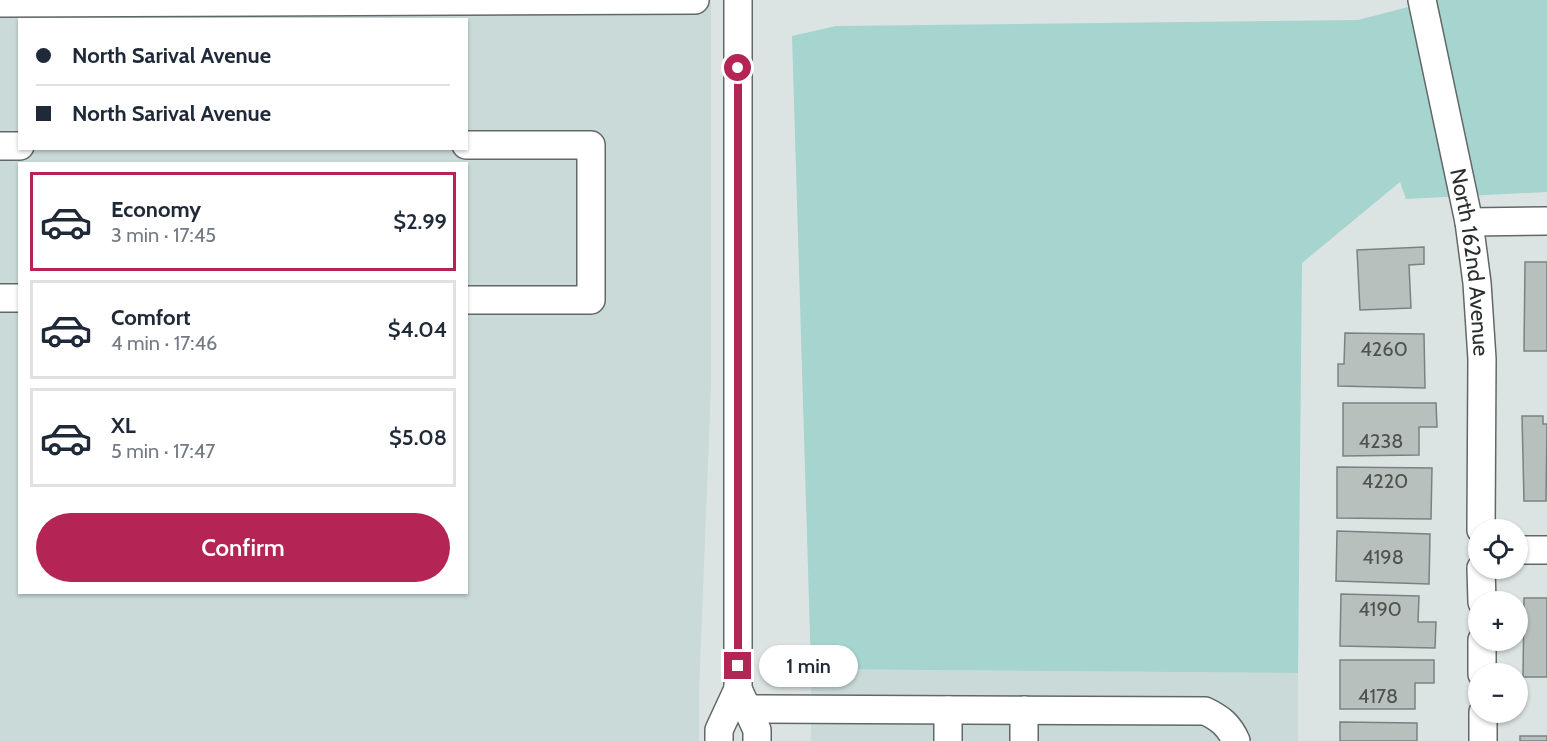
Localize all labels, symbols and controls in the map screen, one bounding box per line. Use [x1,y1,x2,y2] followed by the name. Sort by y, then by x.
[72,42,271,69] text: North Sarival Avenue
[724,54,751,81] route start
[72,100,271,127] text: North Sarival Avenue
[1444,166,1495,357] street label: North 162nd Avenue
[39,195,93,249] icon: car
[111,196,201,223] text: Economy
[393,208,447,235] text: $2.99
[111,223,216,247] text: 3 min · 17:45
[39,303,93,357] icon: car
[111,304,190,331] text: Comfort
[388,316,447,343] text: $4.04
[111,331,217,355] text: 4 min · 17:46
[1360,337,1408,361] house number: 4260
[39,411,93,465] icon: car
[111,412,136,439] text: XL
[389,424,447,451] text: $5.08
[1359,429,1403,453] house number: 4238
[111,439,215,463] text: 5 min · 17:47
[1362,469,1408,493] house number: 4220
[36,513,450,582] button: Confirm
[1468,519,1528,723] map controls
[1468,519,1528,579] button: locate
[1362,545,1404,569] house number: 4198
[1468,591,1528,651] button: +
[1358,597,1402,621] house number: 4190
[759,645,858,687] callout: 1 min
[724,652,751,679] route end
[786,654,831,678] text: 1 min
[1468,663,1528,723] button: −
[1358,684,1398,708] house number: 4178

